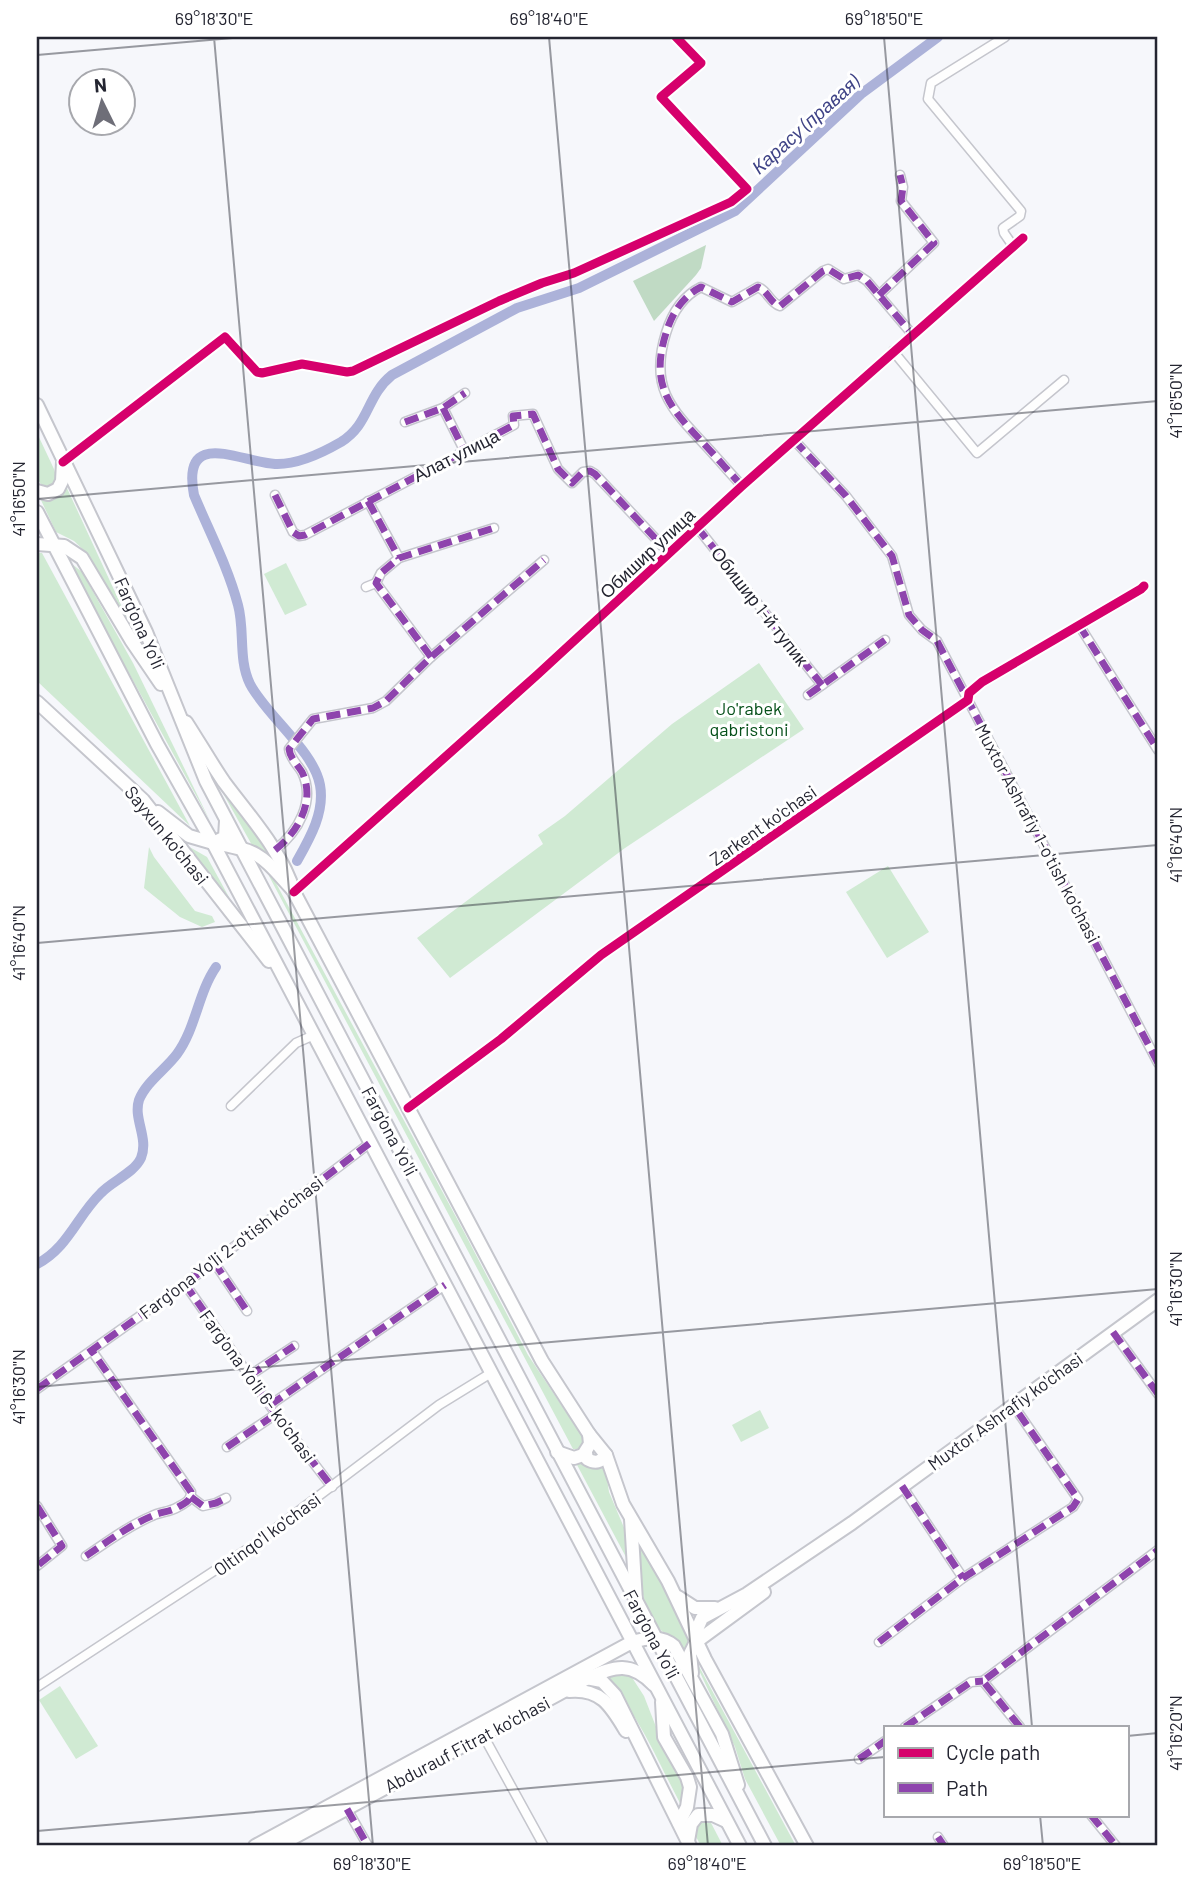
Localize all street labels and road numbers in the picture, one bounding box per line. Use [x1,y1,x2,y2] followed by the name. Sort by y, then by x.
[409,424,504,486] street label: Алат улица
[595,503,700,603] street label: Обишир улица
[707,542,813,670] street label: Обишир 1-й тупик
[110,574,170,672] street label: Farg'ona Yo'li
[971,720,1105,946] street label: Muxtor Ashrafiy 1-o'tish ko'chasi
[705,780,821,870] street label: Zarkent ko'chasi
[120,781,214,889] street label: Sayxun ko'chasi
[357,1083,423,1179] street label: Farg'ona Yo'li
[135,1171,327,1323] street label: Farg'ona Yo'li 2-o'tish ko'chasi
[195,1306,321,1466] street label: Farg'ona Yo'li 6- ko'chasi
[923,1347,1087,1475] street label: Muxtor Ashrafiy ko'chasi
[209,1488,325,1580] street label: Oltinqo'l ko'chasi
[619,1586,685,1682] street label: Farg'ona Yo'li
[381,1691,553,1797] street label: Abdurauf Fitrat ko'chasi

